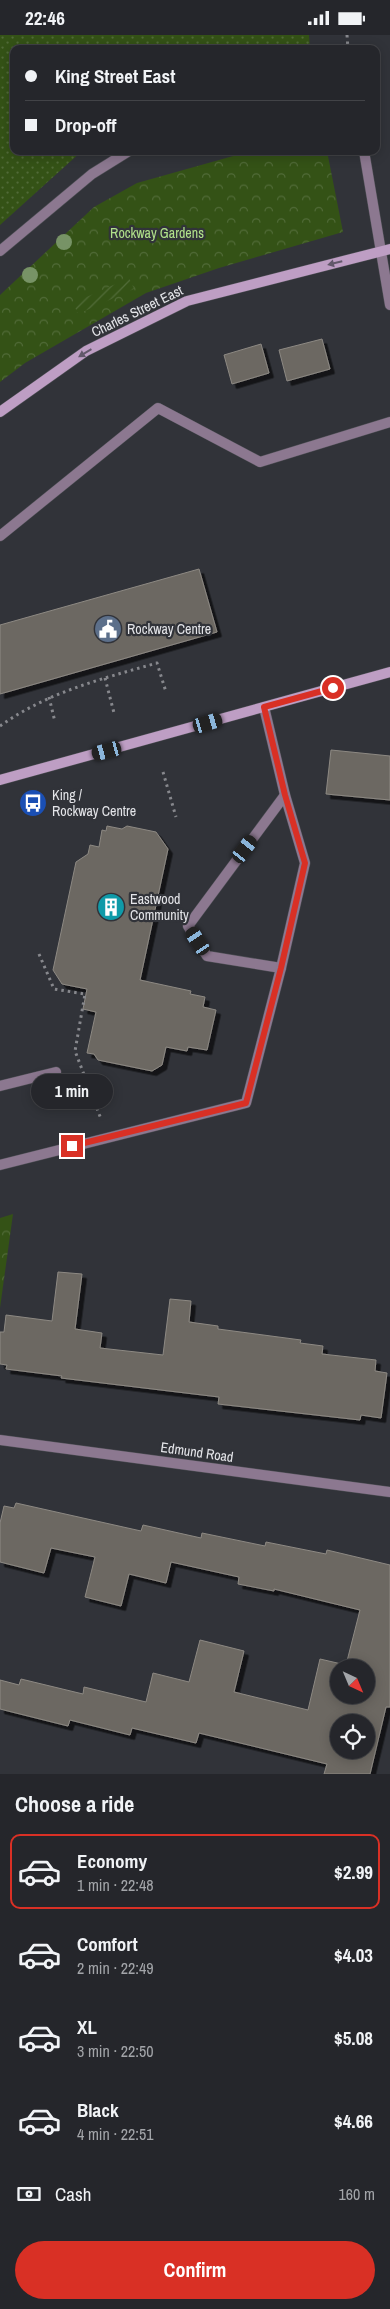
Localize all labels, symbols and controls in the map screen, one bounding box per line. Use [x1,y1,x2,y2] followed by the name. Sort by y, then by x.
[25,5,65,31] text: 22:46
[55,63,175,89] text: King Street East
[55,112,116,138] text: Drop-off
[110,224,204,242] park label: Rockway Gardens
[328,259,343,267] one-way arrow
[88,281,186,341] street label: Charles Street East
[78,348,91,357] one-way arrow
[93,614,123,644] public building icon: Rockway Centre
[127,620,211,638] place label: Rockway Centre
[322,677,344,699] route start
[191,712,224,734] car
[90,740,123,762] car
[52,786,136,820] place label: King / Rockway Centre
[18,788,48,818] bus stop icon: King / Rockway Centre
[229,833,260,865] car
[130,890,189,924] place label: Eastwood Community
[96,892,126,922] building icon: Eastwood Community
[183,924,212,958] car
[31,1073,113,1109] callout: 1 min
[55,1080,89,1102] text: 1 min
[61,1135,83,1157] route end
[159,1438,235,1466] street label: Edmund Road
[330,1659,375,1704] north arrow
[330,1659,375,1759] map controls
[330,1714,375,1759] button: locate
[15,1789,134,1819] text: Choose a ride
[77,1848,147,1874] text: Economy
[17,1849,62,1894] icon: car
[334,1859,373,1885] text: $2.99
[77,1874,154,1896] text: 1 min · 22:48
[77,1931,138,1957] text: Comfort
[17,1932,62,1977] icon: car
[334,1942,373,1968] text: $4.03
[77,1957,154,1979] text: 2 min · 22:49
[77,2014,97,2040] text: XL
[17,2015,62,2060] icon: car
[334,2025,373,2051] text: $5.08
[77,2040,154,2062] text: 3 min · 22:50
[77,2097,119,2123] text: Black
[17,2098,62,2143] icon: car
[334,2108,373,2134] text: $4.66
[77,2123,154,2145] text: 4 min · 22:51
[15,2180,43,2208] icon: cash
[55,2181,91,2207] text: Cash
[339,2183,375,2205] text: 160 m
[15,2241,375,2299] button: Confirm

